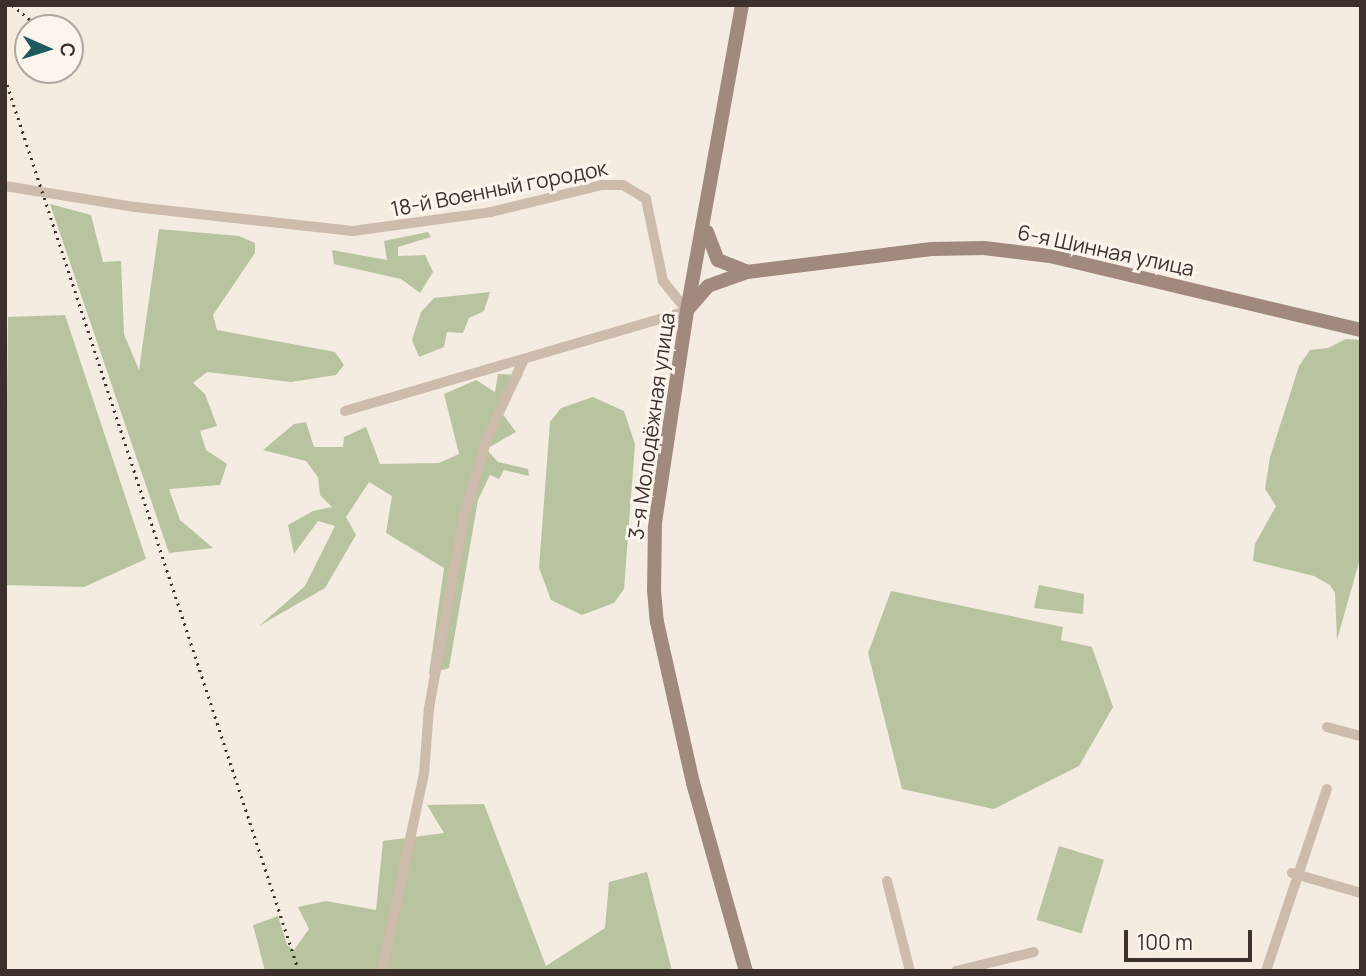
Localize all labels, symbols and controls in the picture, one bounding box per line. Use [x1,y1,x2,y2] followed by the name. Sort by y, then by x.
[14,14,84,84] north arrow
[55,42,81,58] text: С
[389,155,609,221] street label: 18-й Военный городок
[1015,219,1197,281] street label: 6-я Шинная улица
[623,311,679,541] street label: 3-я Молодёжная улица
[1128,916,1256,960] scale bar
[1137,928,1193,956] text: 100 m

